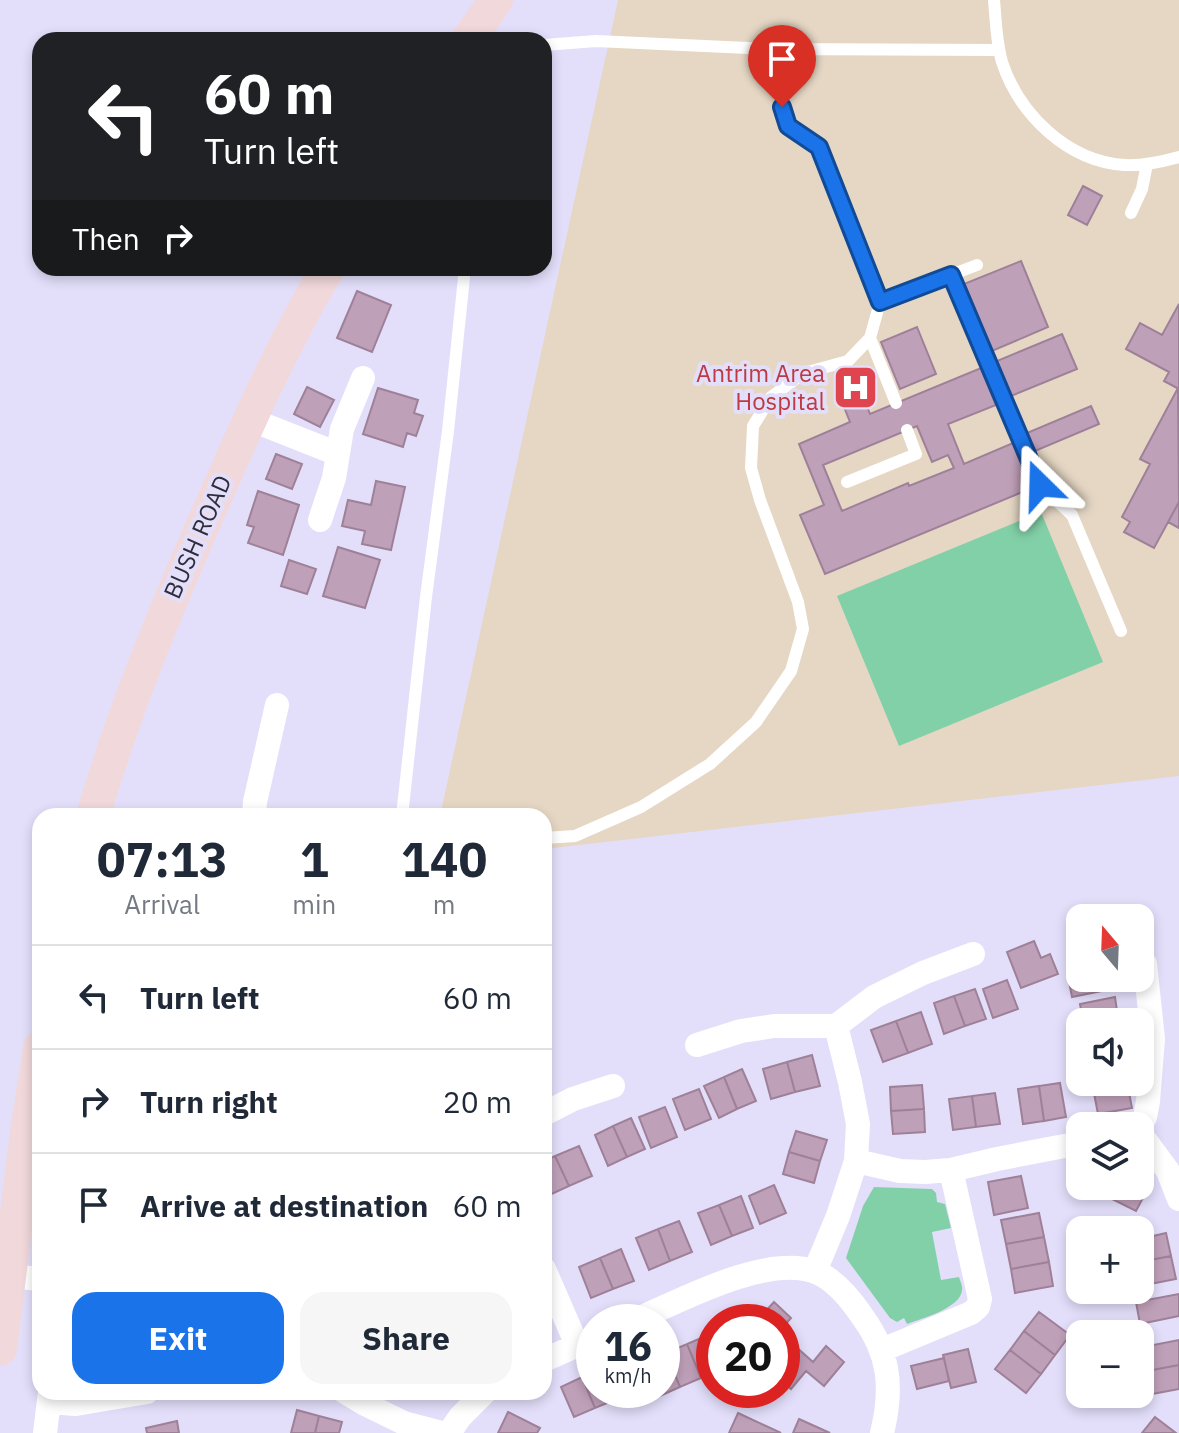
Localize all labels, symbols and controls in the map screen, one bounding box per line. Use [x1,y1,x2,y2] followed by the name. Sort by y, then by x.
[748,25,816,107] pin
[760,37,804,81] icon: arrive
[204,57,334,129] text: 60 m
[72,64,176,168] icon: left
[204,127,339,174] text: Turn left
[156,216,200,260] icon: right
[72,219,140,258] text: Then
[696,357,825,417] place label: Antrim Area Hospital
[832,364,880,412] hospital icon: Antrim Area Hospital
[998,443,1082,527] position arrow
[156,470,239,603] street label: BUSH ROAD
[97,828,228,890] text: 07:13
[300,828,329,890] text: 1
[401,828,487,890] text: 140
[124,887,200,921] text: Arrival
[292,887,336,921] text: min
[433,887,455,921] text: m
[1066,904,1154,992] north arrow
[1066,904,1154,1408] map controls
[72,975,116,1019] icon: left
[140,978,259,1017] text: Turn left
[443,978,512,1017] text: 60 m
[1066,1008,1154,1096] button: sound
[72,1079,116,1123] icon: right
[140,1082,278,1121] text: Turn right
[443,1082,512,1121] text: 20 m
[1066,1112,1154,1200] button: layers
[72,1183,116,1227] icon: arrive
[140,1186,428,1225] text: Arrive at destination
[452,1186,522,1225] text: 60 m
[1066,1216,1154,1304] button: +
[72,1292,284,1384] button: Exit
[300,1292,512,1384] button: Share
[696,1304,800,1408] speed limit sign: 20
[604,1320,652,1372] text: 16
[1066,1320,1154,1408] button: −
[604,1362,652,1389] text: km/h

